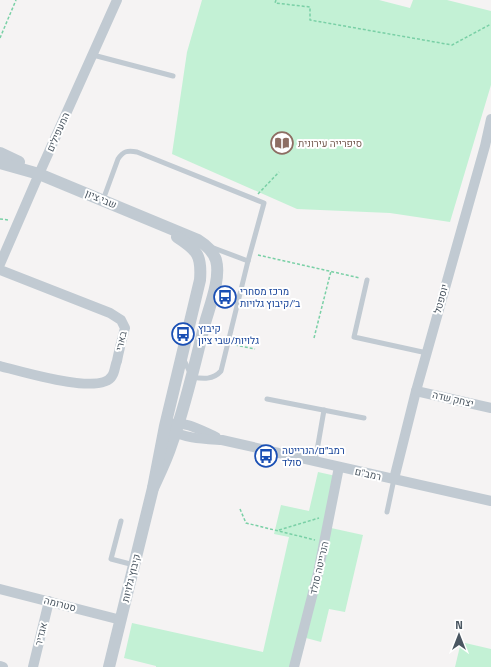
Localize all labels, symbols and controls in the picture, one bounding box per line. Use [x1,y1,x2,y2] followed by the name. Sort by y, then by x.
[43,110,73,154] street label: המעפילים
[269,130,295,156] library icon: סיפרייה עירונית
[298,136,362,151] place label: סיפרייה עירונית
[83,186,119,212] street label: שבי ציון
[430,283,452,315] street label: יוספטל
[212,284,238,310] bus stop icon: מרכז מסחרי ב׳/קיבוץ גלויות
[240,284,301,311] place label: מרכז מסחרי ב׳/קיבוץ גלויות
[170,321,196,347] bus stop icon: קיבוץ גלויות/שבי ציון
[198,321,259,348] place label: קיבוץ גלויות/שבי ציון
[111,329,131,352] street label: בארי
[431,387,475,411] street label: יצחק שדה
[253,443,279,469] bus stop icon: רמב״ם/הנרייטה סולד
[282,443,345,470] place label: רמב״ם/הנרייטה סולד
[353,464,383,484] street label: רמב"ם
[306,540,332,596] street label: הנרייטה סולד
[118,552,144,604] street label: קיבוץ גלויות
[42,593,78,615] street label: סטרומה
[439,615,479,655] north arrow
[455,617,463,633] text: N
[31,621,51,647] street label: אגדיר

